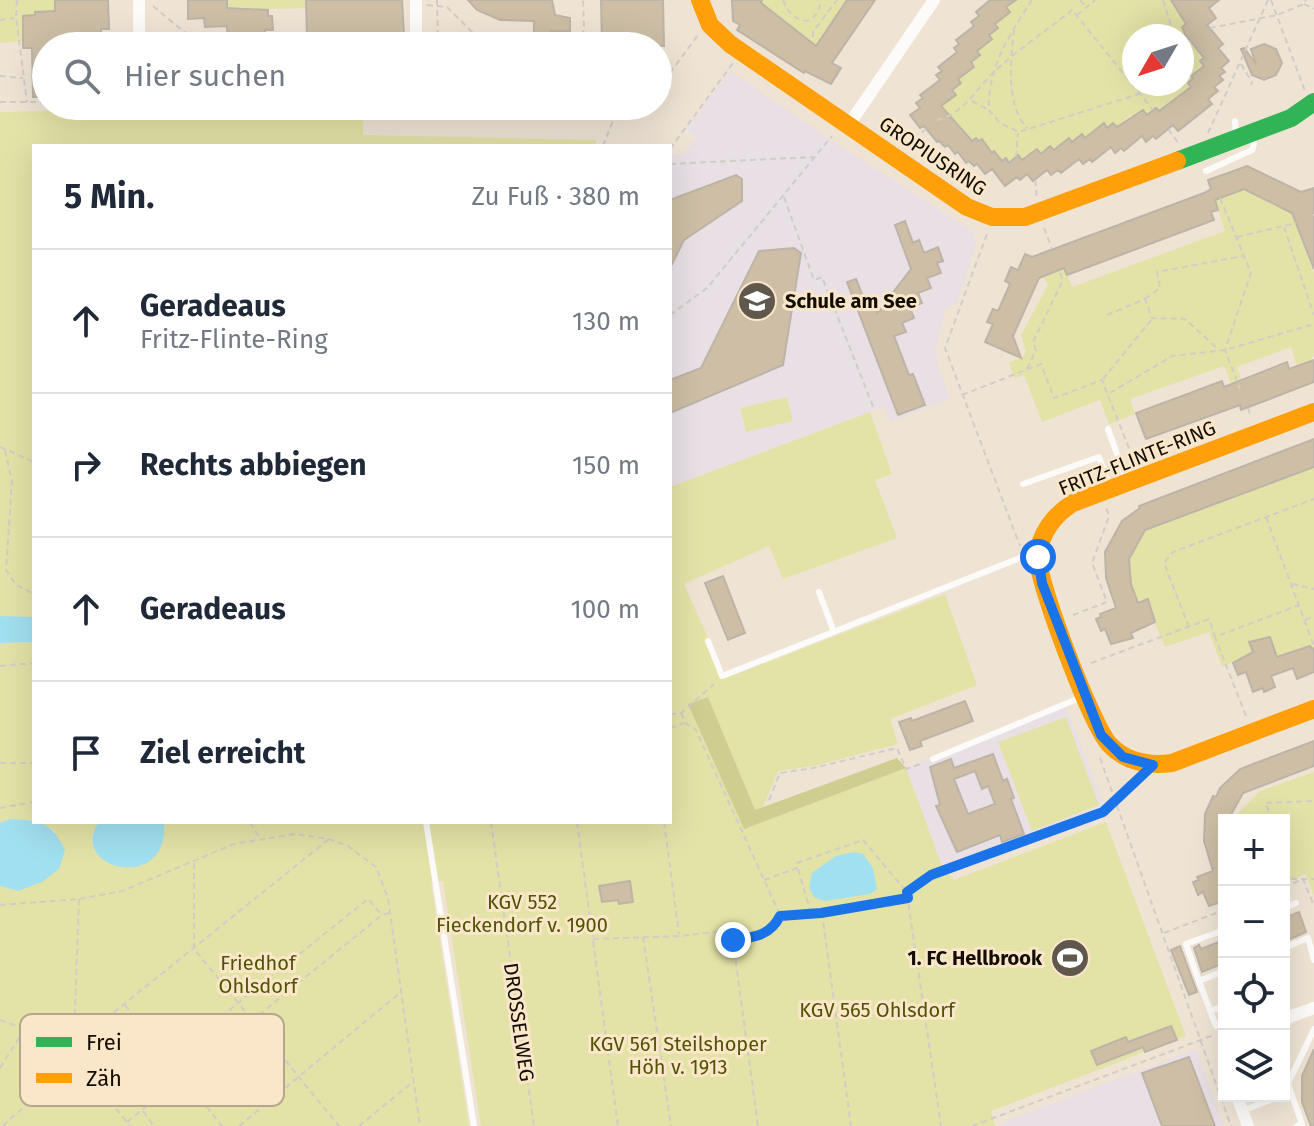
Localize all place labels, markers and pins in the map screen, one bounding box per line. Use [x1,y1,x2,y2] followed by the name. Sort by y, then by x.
[736,280,778,322] school or university icon: Schule am See
[785,289,917,313] place label: Schule am See
[1049,937,1091,979] sports icon: 1. FC Hellbrook
[908,946,1043,970] place label: 1. FC Hellbrook

